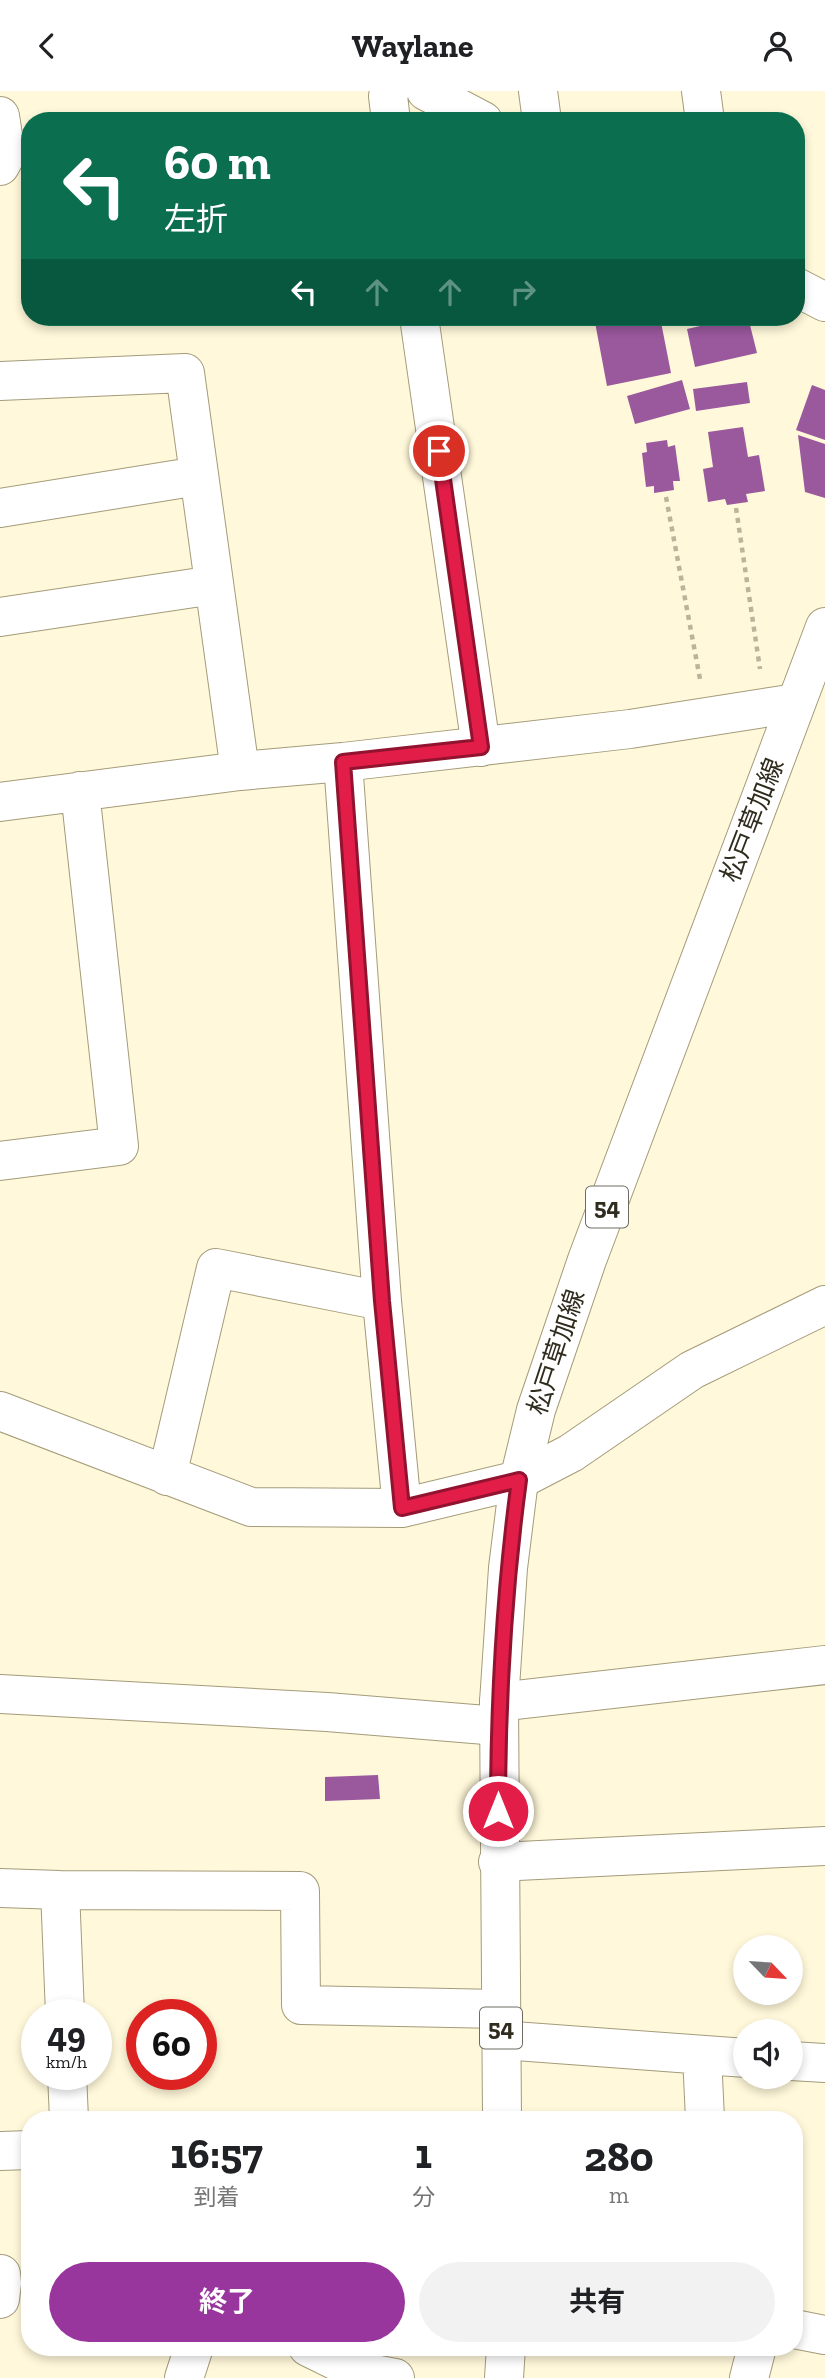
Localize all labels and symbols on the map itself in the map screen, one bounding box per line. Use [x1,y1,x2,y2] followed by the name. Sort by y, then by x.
[409,421,469,481] pin
[714,754,790,886] street label: 松戸草加線
[586,1187,628,1227] road number: 54
[521,1285,591,1419] street label: 松戸草加線
[461,1774,535,1848] position arrow
[733,1935,803,2005] north arrow
[126,1999,217,2090] speed limit sign: 60
[480,2007,522,2049] road number: 54

